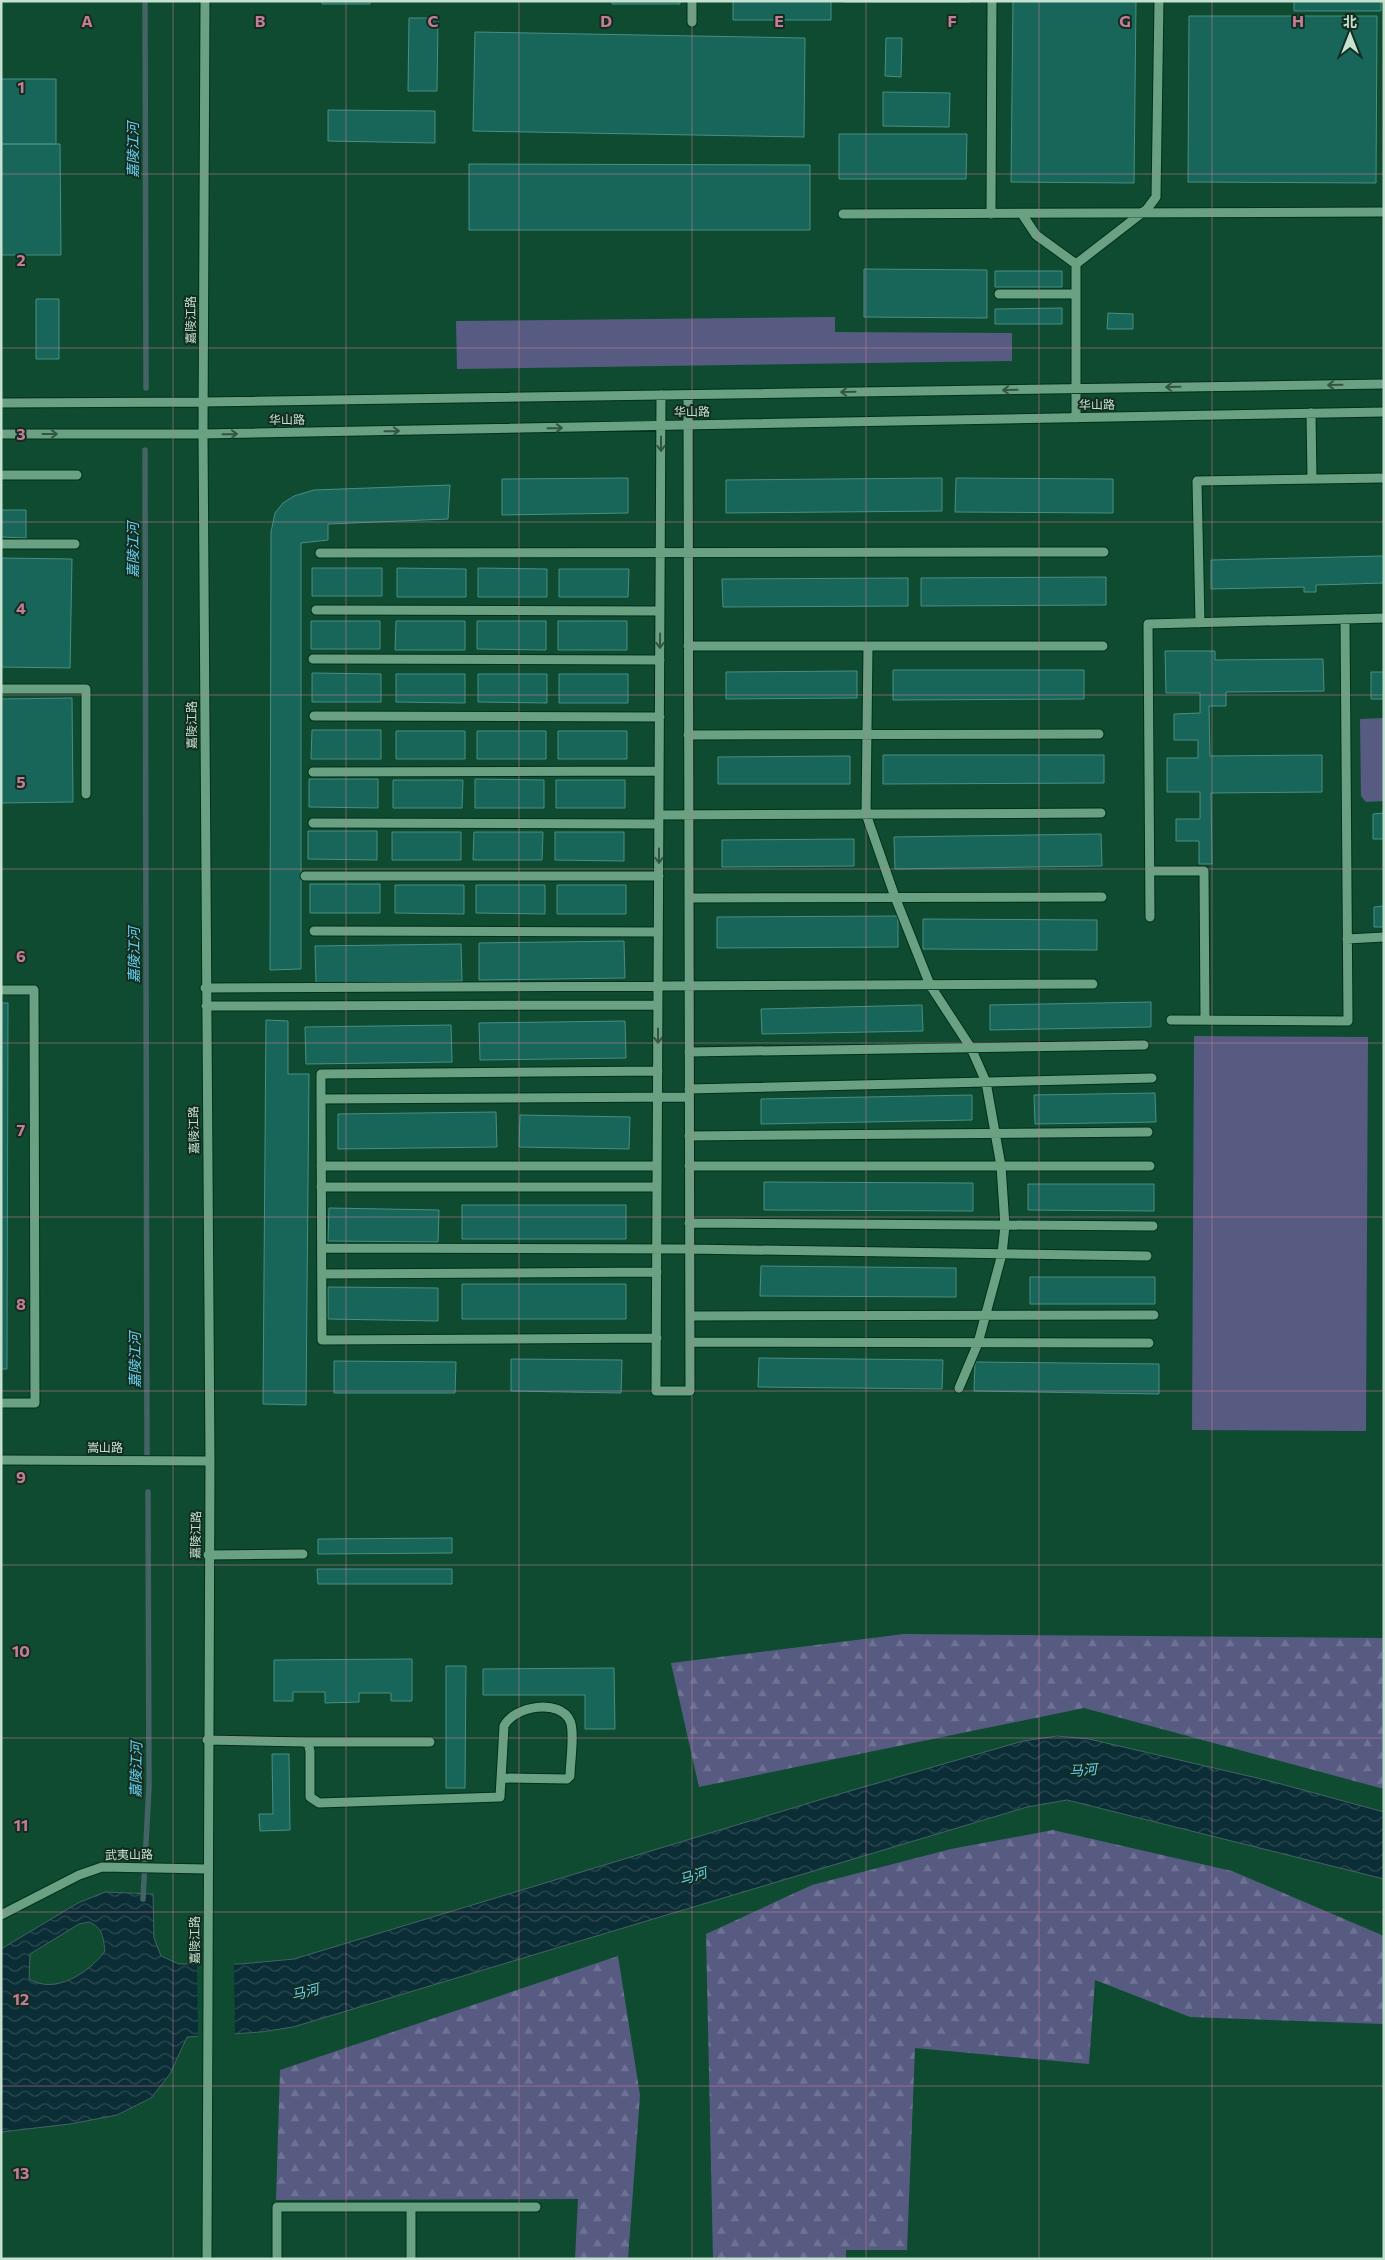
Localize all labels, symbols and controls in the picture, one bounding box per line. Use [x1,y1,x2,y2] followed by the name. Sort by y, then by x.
[1325,10,1375,60] north arrow
[81,11,93,30] text: A
[255,11,266,30] text: B
[428,11,439,30] text: C
[600,11,612,30] text: D
[774,11,784,30] text: E
[947,11,957,30] text: F
[1119,11,1131,30] text: G
[1292,11,1304,30] text: H
[1343,13,1357,30] text: 北
[17,77,25,96] text: 1
[124,119,141,178] water label: 嘉陵江河
[16,250,26,269] text: 2
[183,296,197,344] street label: 嘉陵江路
[1327,380,1343,389] one-way arrow
[1165,382,1181,392] one-way arrow
[1002,385,1018,395] one-way arrow
[840,387,856,397] one-way arrow
[1079,397,1115,411] street label: 华山路
[674,404,710,418] street label: 华山路
[269,412,305,426] street label: 华山路
[547,423,563,432] one-way arrow
[16,424,26,443] text: 3
[384,426,400,435] one-way arrow
[42,429,58,439] one-way arrow
[222,429,238,438] one-way arrow
[656,436,666,452] one-way arrow
[124,519,141,578] water label: 嘉陵江河
[16,598,26,617] text: 4
[655,633,665,649] one-way arrow
[184,701,198,749] street label: 嘉陵江路
[16,772,26,791] text: 5
[654,848,664,864] one-way arrow
[125,924,142,983] water label: 嘉陵江河
[16,946,26,965] text: 6
[653,1028,663,1044] one-way arrow
[186,1106,200,1154] street label: 嘉陵江路
[17,1120,26,1139] text: 7
[16,1294,26,1313] text: 8
[126,1329,143,1388] water label: 嘉陵江河
[87,1440,123,1454] street label: 嵩山路
[16,1467,26,1486] text: 9
[188,1511,202,1559] street label: 嘉陵江路
[12,1641,30,1660] text: 10
[127,1739,145,1798] water label: 嘉陵江河
[1068,1760,1101,1779] water label: 马河
[14,1815,28,1834] text: 11
[105,1847,153,1861] street label: 武夷山路
[677,1862,712,1888] water label: 马河
[187,1916,201,1964] street label: 嘉陵江路
[289,1979,323,2003] water label: 马河
[13,1989,29,2008] text: 12
[13,2163,29,2182] text: 13

